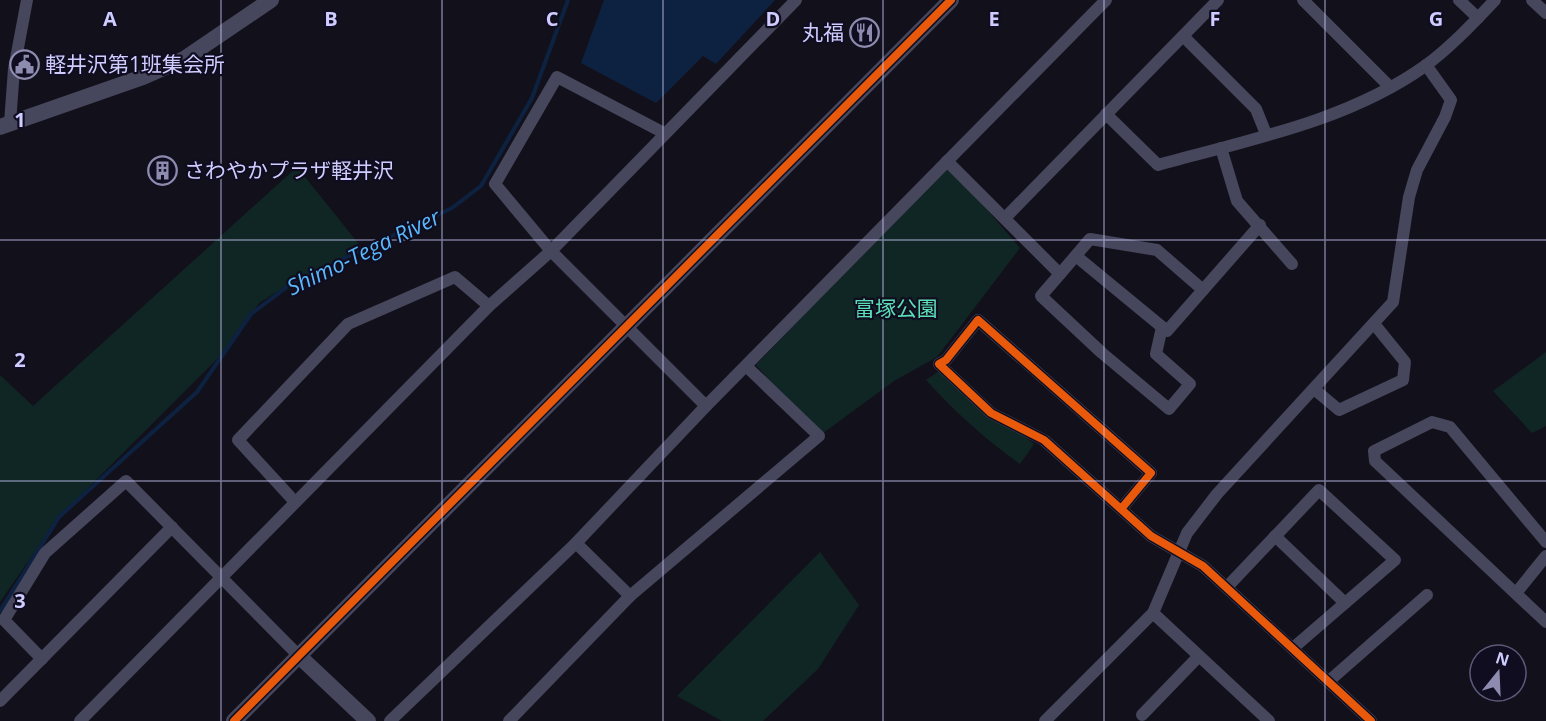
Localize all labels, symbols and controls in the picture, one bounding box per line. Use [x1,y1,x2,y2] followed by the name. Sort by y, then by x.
[103,5,117,32] text: A
[324,5,338,32] text: B
[546,5,559,32] text: C
[766,5,780,32] text: D
[988,5,1000,32] text: E
[1210,5,1220,32] text: F
[1429,5,1443,32] text: G
[849,16,881,48] restaurant icon: 丸福
[802,18,844,46] place label: 丸福
[8,48,40,80] public building icon: 軽井沢第1班集会所
[45,50,225,78] place label: 軽井沢第1班集会所
[14,106,26,133] text: 1
[147,154,179,186] building icon: さわやかプラザ軽井沢
[184,156,394,184] place label: さわやかプラザ軽井沢
[281,200,446,301] water label: Shimo-Tega River
[854,294,938,322] park label: 富塚公園
[14,346,26,373] text: 2
[14,587,26,614] text: 3
[1468,643,1528,703] north arrow
[1493,646,1512,671] text: N

